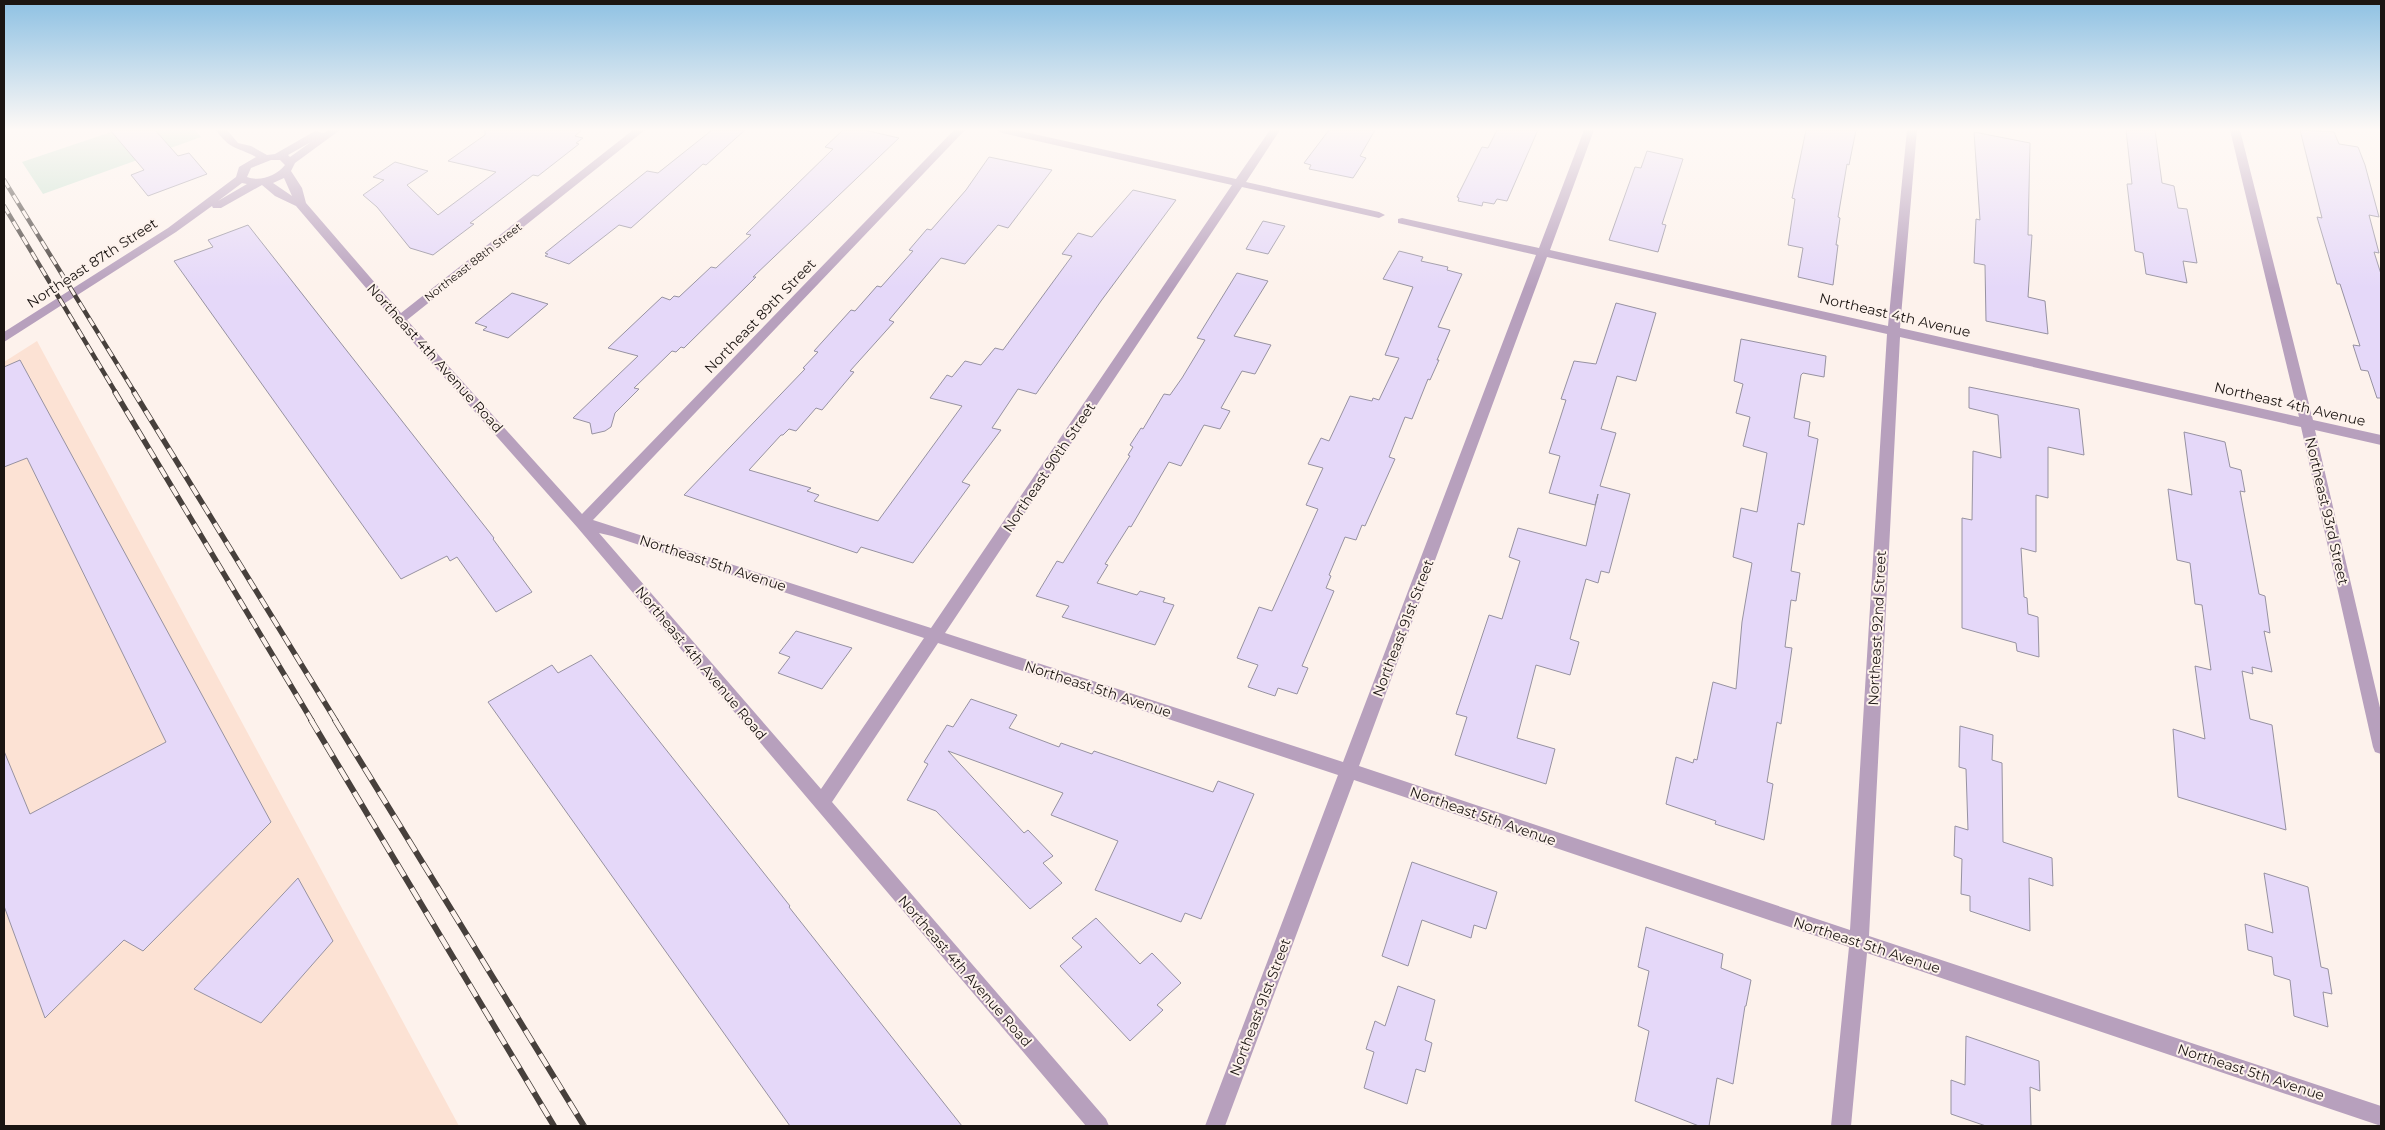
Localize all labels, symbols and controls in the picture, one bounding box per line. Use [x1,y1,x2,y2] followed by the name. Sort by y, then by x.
[23,214,161,312] street label: Northeast 87th Street
[421,219,525,304] street label: Northeast 88th Street
[701,255,820,377] street label: Northeast 89th Street
[363,280,507,436] street label: Northeast 4th Avenue Road
[1818,289,1972,341] street label: Northeast 4th Avenue
[2213,378,2367,430] street label: Northeast 4th Avenue
[999,398,1099,535] street label: Northeast 90th Street
[2301,435,2353,587] street label: Northeast 93rd Street
[637,531,789,595] street label: Northeast 5th Avenue
[1864,550,1890,706] street label: Northeast 92nd Street
[1368,556,1438,699] street label: Northeast 91st Street
[631,583,771,743] street label: Northeast 4th Avenue Road
[1022,657,1174,721] street label: Northeast 5th Avenue
[1408,783,1558,849] street label: Northeast 5th Avenue
[894,892,1036,1050] street label: Northeast 4th Avenue Road
[1791,913,1943,977] street label: Northeast 5th Avenue
[1225,935,1295,1078] street label: Northeast 91st Street
[2175,1040,2327,1104] street label: Northeast 5th Avenue

